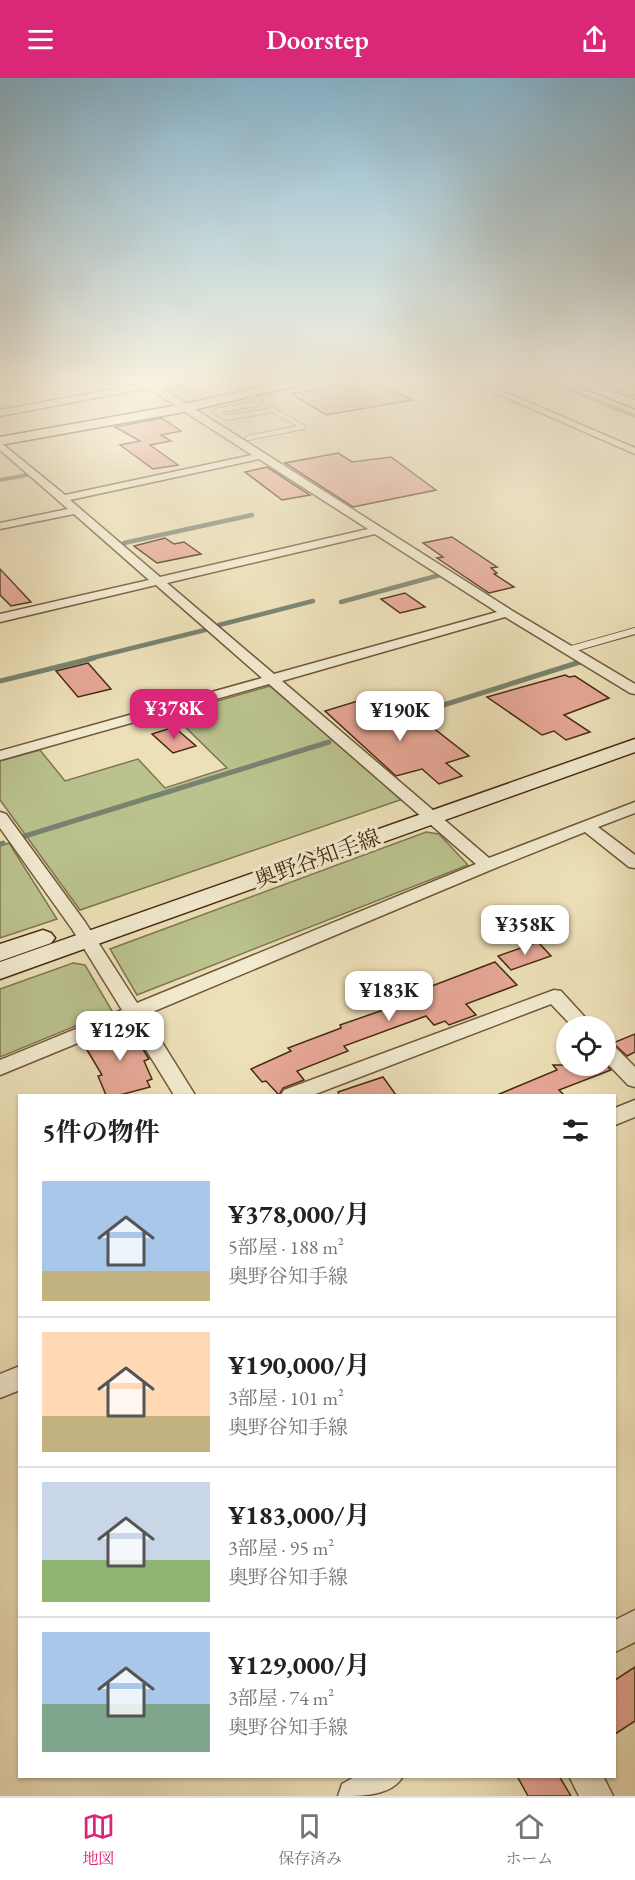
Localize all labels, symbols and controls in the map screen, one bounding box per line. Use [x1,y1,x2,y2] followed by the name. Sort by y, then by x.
[266,22,369,57] text: Doorstep
[24,23,57,56] icon: menu
[578,23,611,56] icon: share
[132,689,216,740] pin: ¥378K
[358,691,442,742] pin: ¥190K
[144,695,204,721] text: ¥378K
[370,697,430,723] text: ¥190K
[250,822,384,895] street label: 奥野谷知手線
[483,905,567,956] pin: ¥358K
[495,911,555,937] text: ¥358K
[347,971,431,1022] pin: ¥183K
[359,977,419,1003] text: ¥183K
[78,1011,162,1062] pin: ¥129K
[556,1016,616,1076] map controls
[556,1016,616,1076] button: locate
[90,1017,150,1043] text: ¥129K
[559,1114,592,1147] icon: filters
[42,1115,160,1149] text: 5件の物件
[228,1197,370,1231] text: ¥378,000/月
[90,1205,162,1277] icon: home
[228,1234,344,1260] text: 5部屋 · 188 m²
[228,1263,348,1289] text: 奥野谷知手線
[228,1348,370,1382] text: ¥190,000/月
[90,1356,162,1428] icon: home
[228,1385,344,1411] text: 3部屋 · 101 m²
[228,1414,348,1440] text: 奥野谷知手線
[228,1498,370,1532] text: ¥183,000/月
[90,1506,162,1578] icon: home
[228,1535,334,1561] text: 3部屋 · 95 m²
[228,1564,348,1590] text: 奥野谷知手線
[228,1648,370,1682] text: ¥129,000/月
[90,1656,162,1728] icon: home
[228,1685,334,1711] text: 3部屋 · 74 m²
[228,1714,348,1740] text: 奥野谷知手線
[82,1810,115,1869] tab: 地図
[278,1810,342,1869] tab: 保存済み
[505,1810,553,1869] tab: ホーム

